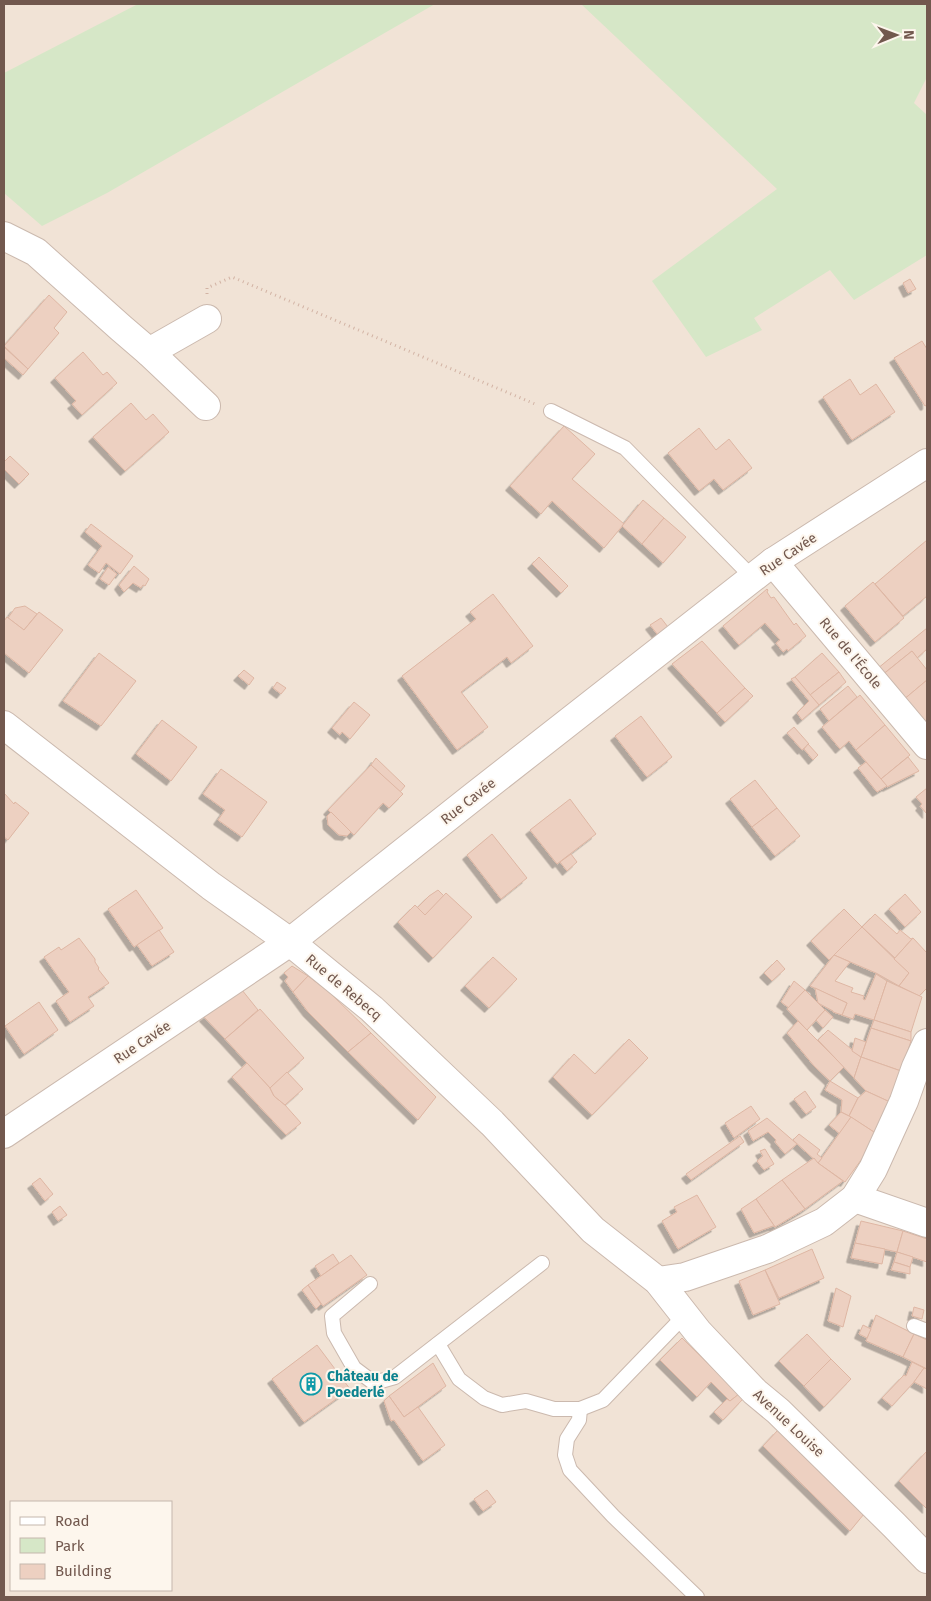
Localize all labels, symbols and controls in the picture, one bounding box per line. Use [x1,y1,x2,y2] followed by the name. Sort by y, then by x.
[871,10,921,60] north arrow
[900,30,917,40] text: N
[757,529,820,580] street label: Rue Cavée
[816,613,886,693] street label: Rue de l'École
[437,775,499,828] street label: Rue Cavée
[302,951,385,1024] street label: Rue de Rebecq
[111,1017,174,1068] street label: Rue Cavée
[327,1368,399,1401] place label: Château de Poederlé
[299,1372,323,1396] building icon: Château de Poederlé
[749,1386,828,1461] street label: Avenue Louise
[10,1501,172,1591] legend
[55,1512,90,1530] text: Road
[55,1537,85,1555] text: Park
[55,1562,111,1580] text: Building

